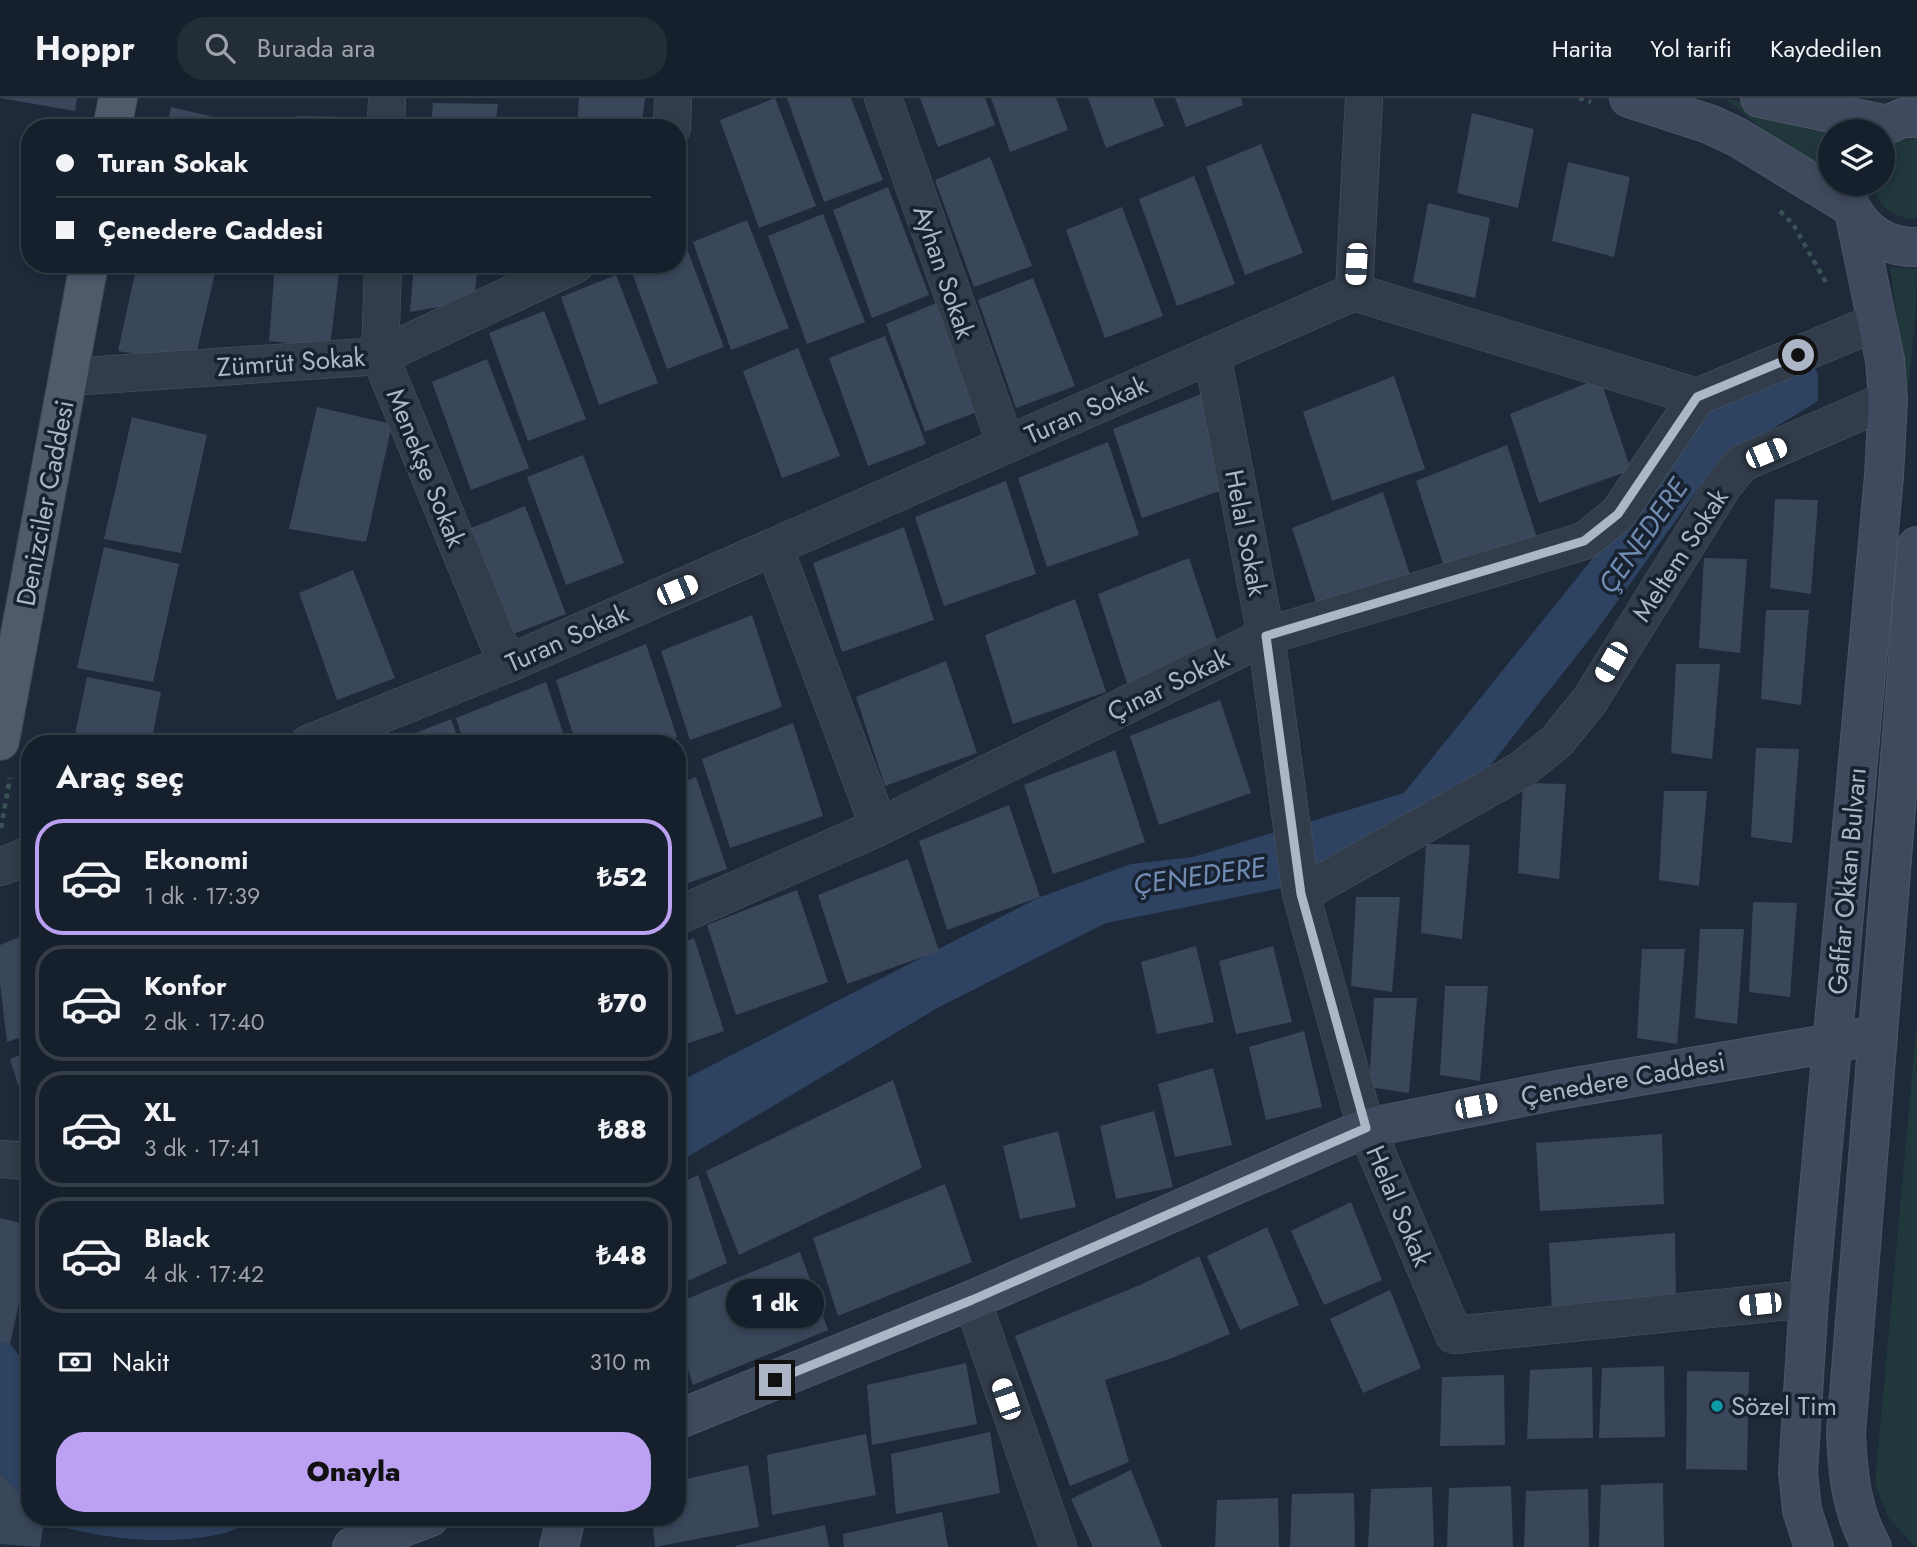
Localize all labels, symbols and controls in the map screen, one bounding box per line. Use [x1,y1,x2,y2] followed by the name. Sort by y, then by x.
[177,17,667,80] search box
[35,25,135,72] text: Hoppr
[201,29,239,67] icon: search
[257,29,375,67] text: Burada ara
[1552,31,1612,66] text: Harita
[1650,31,1732,66] text: Yol tarifi
[1770,31,1882,66] text: Kaydedilen
[1818,119,1895,196] map controls
[1818,119,1895,196] button: layers
[98,144,249,182] text: Turan Sokak
[903,200,985,344] street label: Ayhan Sokak
[98,211,323,249] text: Çenedere Caddesi
[1345,242,1368,286] car
[216,338,367,386] street label: Zümrüt Sokak
[1782,339,1814,371] route start
[1019,366,1154,454] street label: Turan Sokak
[377,383,475,554] street label: Menekşe Sokak
[6,397,84,609] street label: Denizciler Caddesi
[1743,435,1790,471] car
[1215,467,1277,600] street label: Helal Sokak
[1588,469,1699,602] water label: ÇENEDERE
[1623,480,1738,629] street label: Meltem Sokak
[654,572,701,608] car
[500,594,635,682] street label: Turan Sokak
[1101,639,1236,731] street label: Çınar Sokak
[1592,639,1631,685] car
[56,754,184,800] text: Araç seç
[1818,766,1876,996] street label: Gaffar Okkan Bulvarı
[144,841,248,879] text: Ekonomi
[60,846,123,909] icon: car
[1130,846,1269,906] water label: ÇENEDERE
[597,858,647,896] text: ₺52
[144,879,260,913] text: 1 dk · 17:39
[144,967,227,1005] text: Konfor
[60,972,123,1035] icon: car
[598,984,647,1022] text: ₺70
[144,1005,264,1039] text: 2 dk · 17:40
[1518,1042,1728,1116] street label: Çenedere Caddesi
[1454,1092,1499,1120] car
[144,1093,176,1131] text: XL
[60,1098,123,1161] icon: car
[598,1110,647,1148] text: ₺88
[144,1131,260,1165] text: 3 dk · 17:41
[1356,1140,1442,1273] street label: Helal Sokak
[144,1219,210,1257] text: Black
[60,1224,123,1287] icon: car
[596,1236,647,1274] text: ₺48
[144,1257,264,1291] text: 4 dk · 17:42
[726,1278,824,1328] callout: 1 dk
[751,1286,799,1320] text: 1 dk
[1739,1291,1782,1317] car
[56,1343,94,1381] icon: cash
[112,1343,169,1381] text: Nakit
[589,1345,651,1379] text: 310 m
[759,1364,791,1396] route end
[990,1376,1023,1422] car
[1731,1387,1837,1425] place label: Sözel Tim
[1709,1398,1725,1414] marker: Sözel Tim
[56,1432,651,1512] button: Onayla

